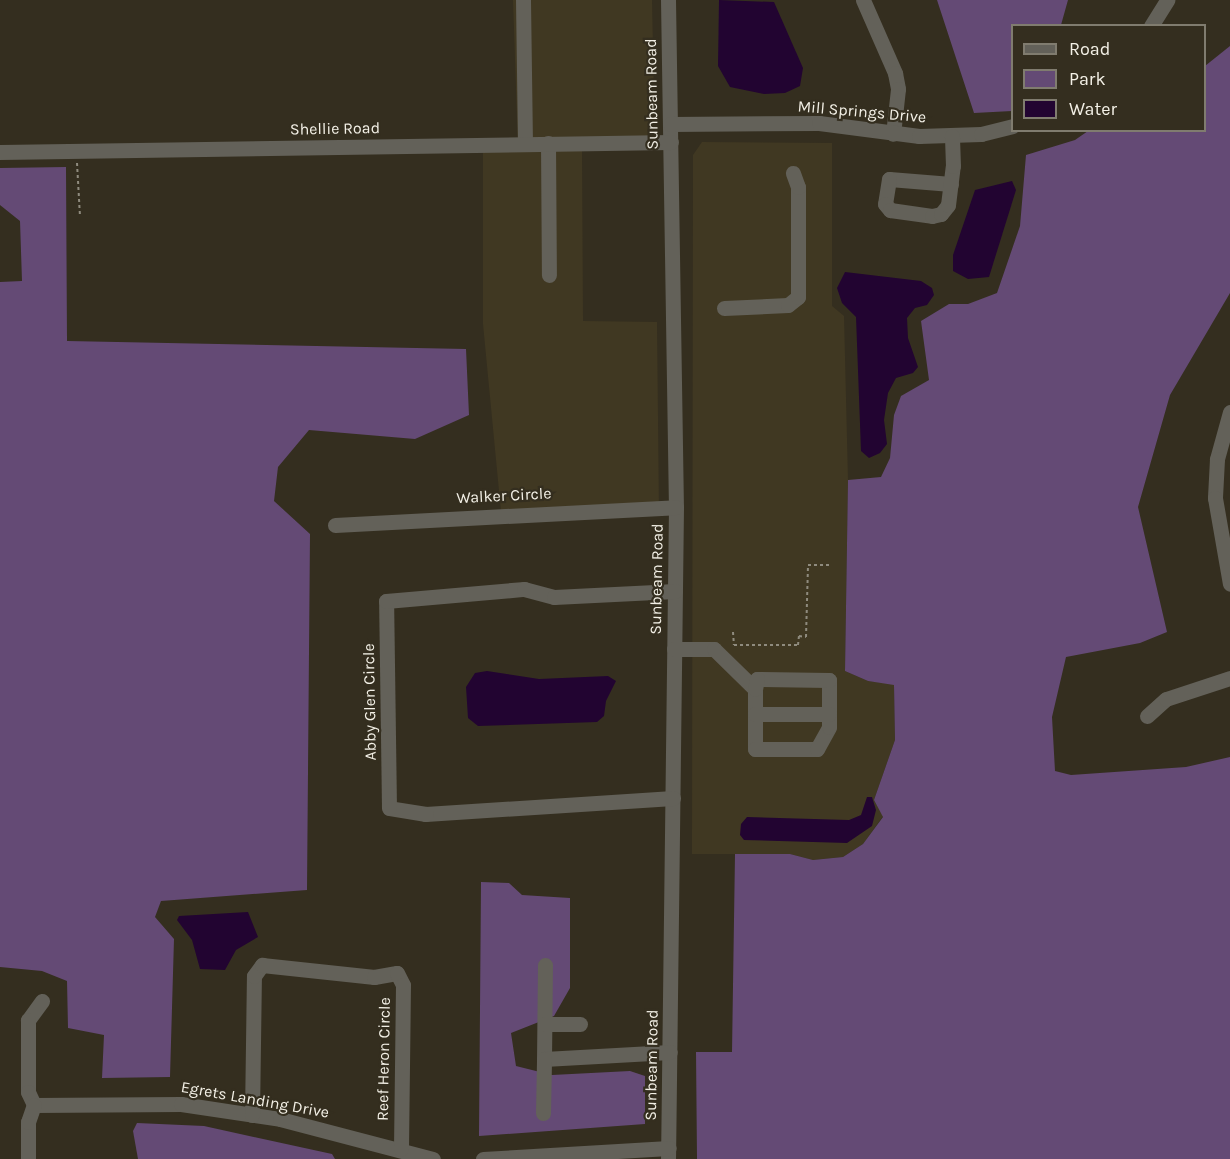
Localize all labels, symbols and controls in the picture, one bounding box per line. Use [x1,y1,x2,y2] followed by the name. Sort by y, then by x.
[1011,24,1206,132] legend
[641,38,663,150] street label: Sunbeam Road
[1069,38,1110,60] text: Road
[1069,68,1106,90] text: Park
[797,97,927,127] street label: Mill Springs Drive
[1069,98,1117,120] text: Water
[290,119,380,139] street label: Shellie Road
[456,484,552,508] street label: Walker Circle
[646,523,668,635] street label: Sunbeam Road
[359,643,381,761] street label: Abby Glen Circle
[373,997,395,1121] street label: Reef Heron Circle
[641,1009,663,1121] street label: Sunbeam Road
[179,1077,331,1123] street label: Egrets Landing Drive

